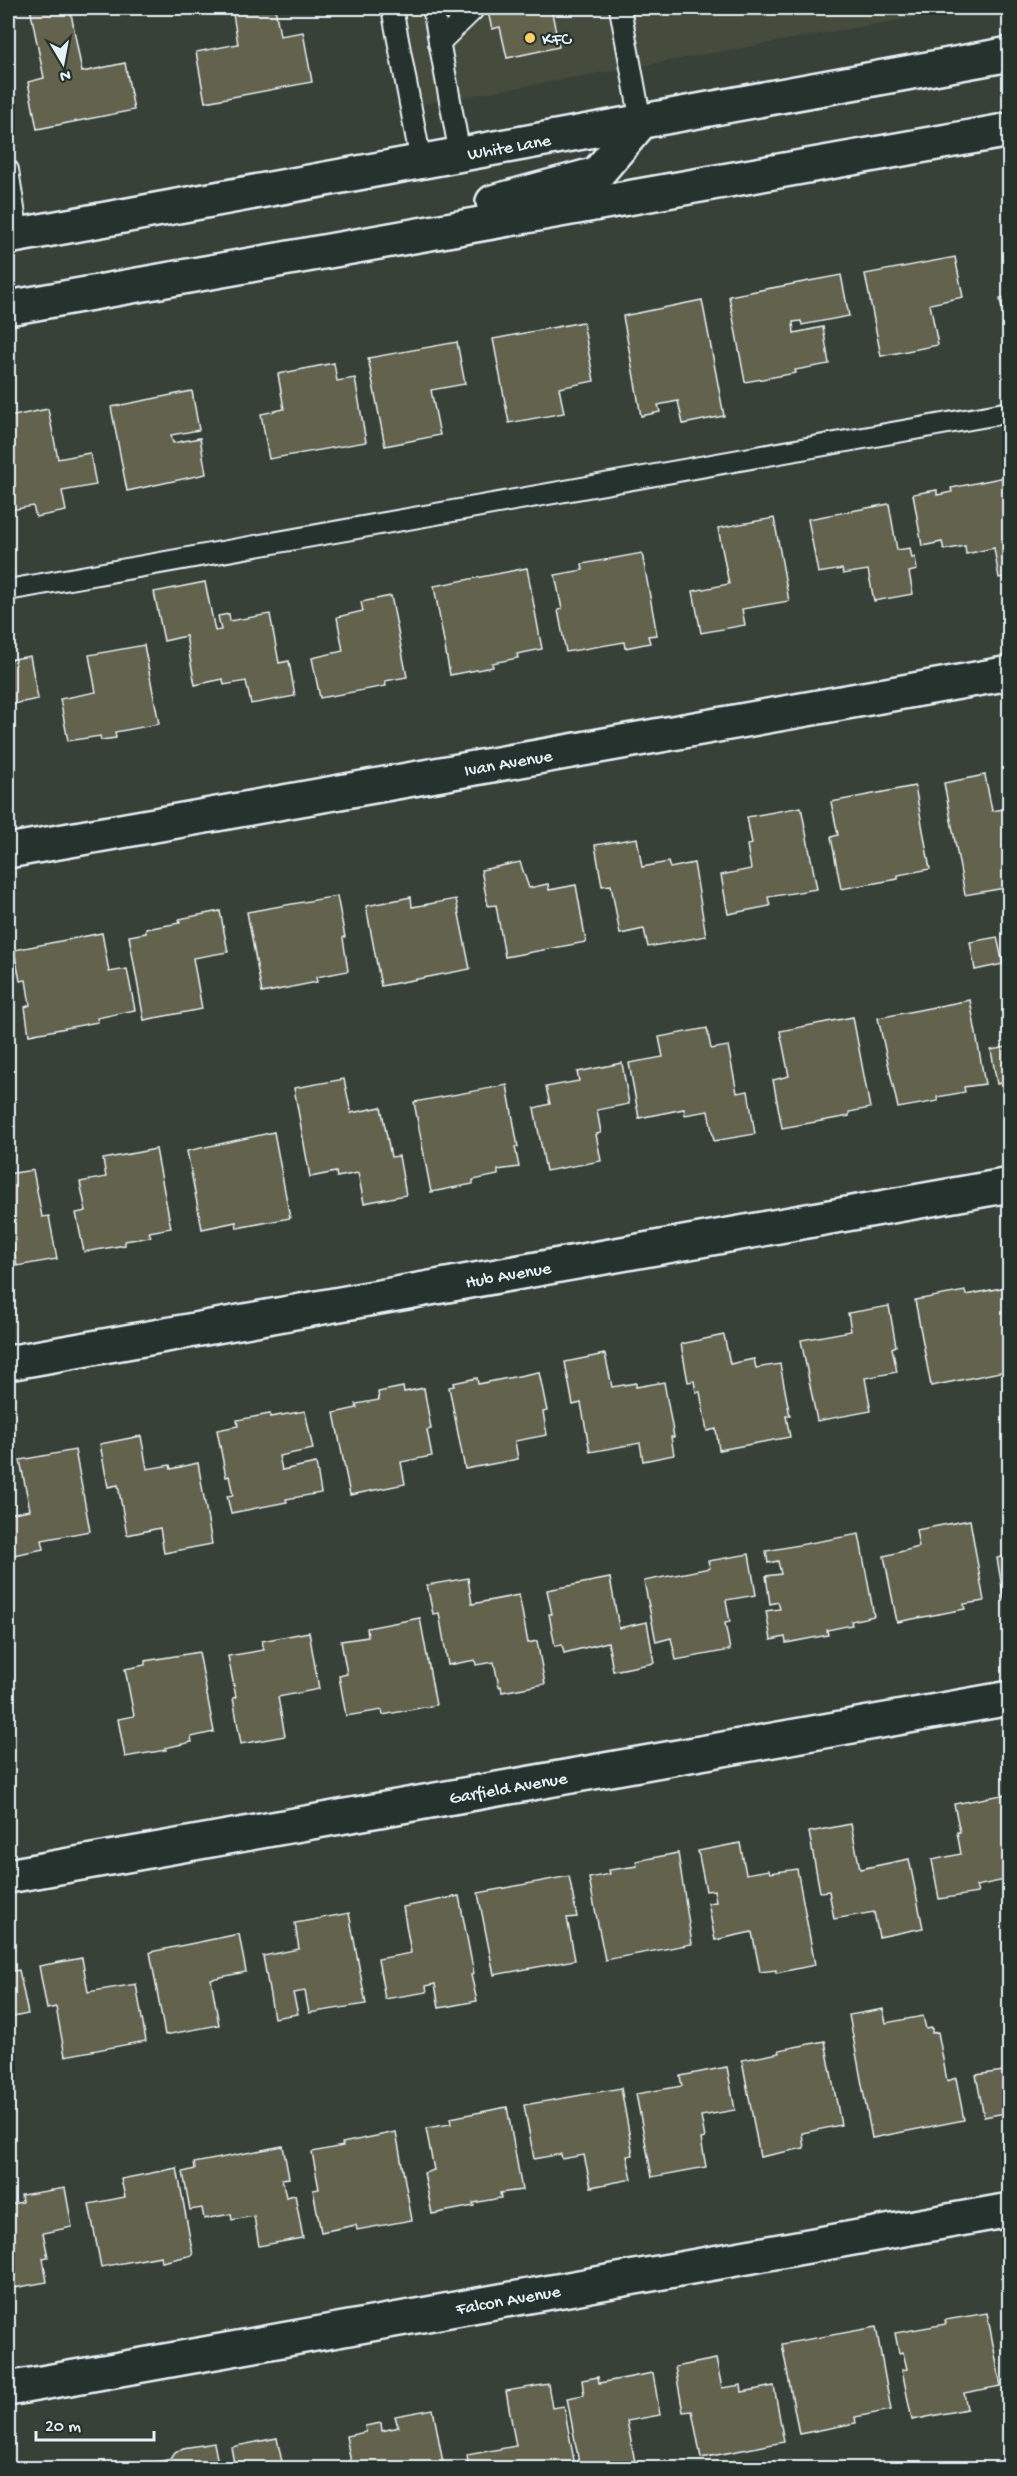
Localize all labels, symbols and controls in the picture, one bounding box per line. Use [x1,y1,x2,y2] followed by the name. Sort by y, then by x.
[542,30,572,51] place label: KFC
[523,31,537,45] marker: KFC
[33,33,93,93] north arrow
[58,64,72,85] text: N
[466,131,553,166] street label: White Lane
[463,746,555,783] street label: Ivan Avenue
[464,1258,554,1294] street label: Hub Avenue
[448,1769,570,1810] street label: Garfield Avenue
[454,2282,563,2321] street label: Falcon Avenue
[36,2404,154,2442] scale bar
[45,2417,81,2438] text: 20 m

